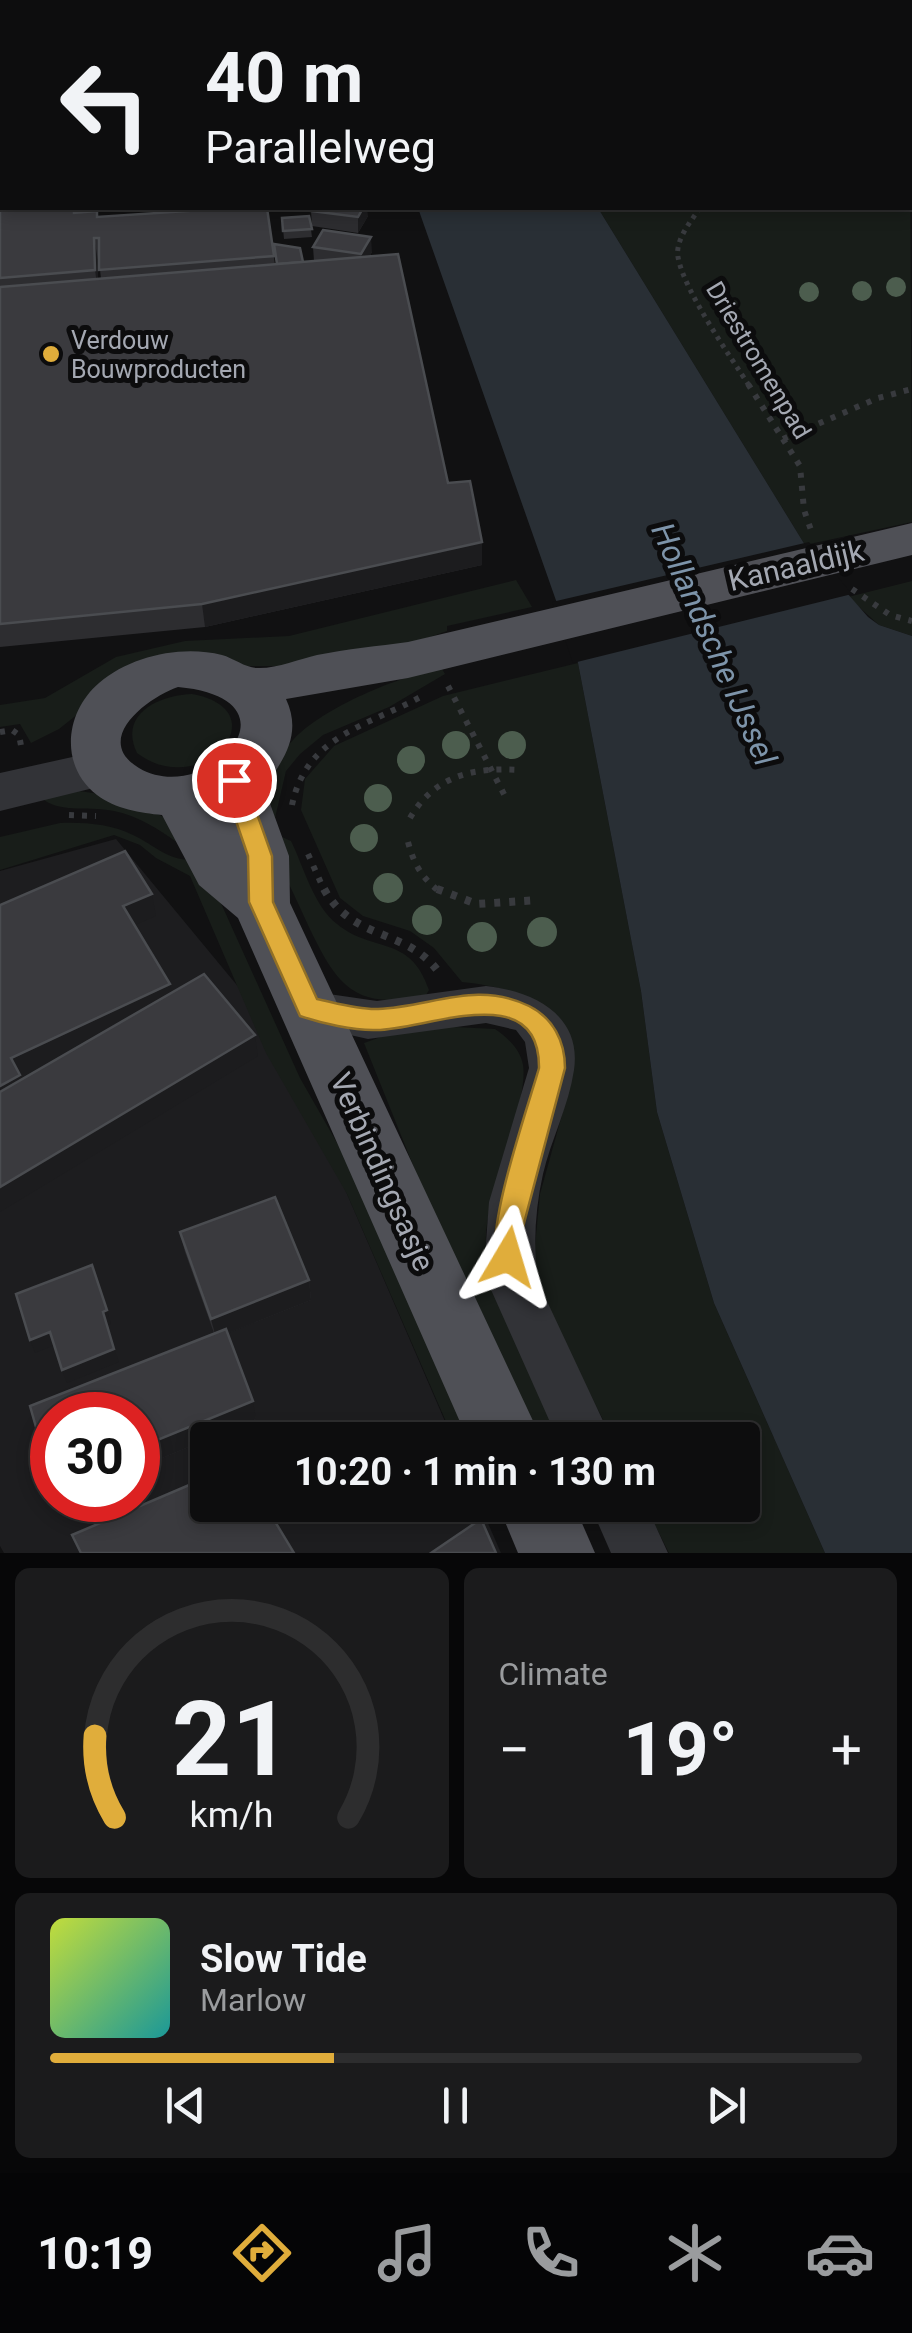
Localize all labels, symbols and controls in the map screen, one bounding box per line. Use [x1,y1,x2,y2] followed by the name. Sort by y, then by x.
[205,37,363,119] text: 40 m
[40,40,170,170] icon: left
[205,121,436,174] text: Parallelweg
[700,276,817,444] street label: Driestromenpad
[71,326,246,384] place label: Verdouw Bouwproducten
[40,343,62,365] marker: Verdouw Bouwproducten
[643,517,785,772] water label: Hollandsche IJssel
[725,533,868,598] street label: Kanaaldijk
[192,738,277,823] pin
[207,753,262,808] icon: arrive
[323,1067,442,1276] street label: Verbindingsasje
[456,1205,560,1309] position arrow
[30,1392,160,1522] speed limit sign: 30
[294,1450,656,1494] text: 10:20 · 1 min · 130 m
[499,1655,608,1693] text: Climate
[172,1679,291,1800] text: 21
[623,1705,738,1793] text: 19°
[499,1718,530,1782] text: −
[831,1718,862,1782] text: +
[190,1794,274,1836] text: km/h
[200,1937,367,1981] text: Slow Tide
[200,1981,306,2019] text: Marlow
[158,2078,213,2133] icon: previous
[428,2078,483,2133] icon: pause
[699,2078,754,2133] icon: next
[227,2218,297,2288] icon: directions
[372,2218,442,2288] icon: music
[516,2218,586,2288] icon: phone
[660,2218,730,2288] icon: climate
[805,2218,875,2288] icon: car
[37,2227,153,2280] text: 10:19

